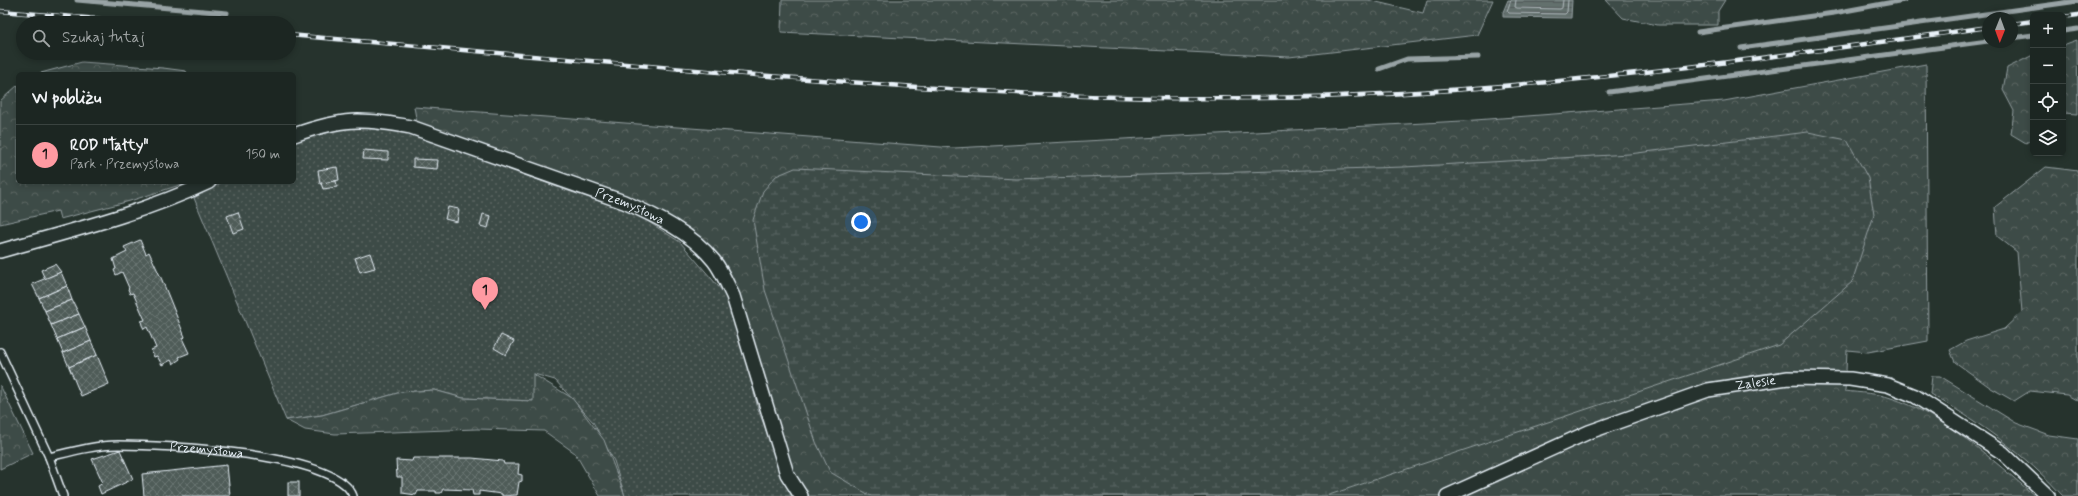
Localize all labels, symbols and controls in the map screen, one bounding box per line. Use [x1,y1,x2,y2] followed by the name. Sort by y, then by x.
[1982,12,2018,48] north arrow
[2030,12,2066,156] map controls
[2030,12,2066,48] button: +
[16,16,296,60] search box
[30,27,52,49] icon: search
[62,28,145,48] text: Szukaj tutaj
[2030,48,2066,84] button: −
[2030,84,2066,120] button: locate
[32,87,101,109] text: W pobliżu
[2030,120,2066,156] button: layers
[70,136,148,156] text: ROD "Tałty"
[42,146,48,163] text: 1
[246,146,280,163] text: 150 m
[70,156,179,173] text: Park · Przemysłowa
[593,184,667,228] street label: Przemysłowa
[851,212,871,232] your location
[472,277,498,310] pin: 1
[1734,371,1777,394] street label: Zalesie
[169,438,244,462] street label: Przemysłowa

